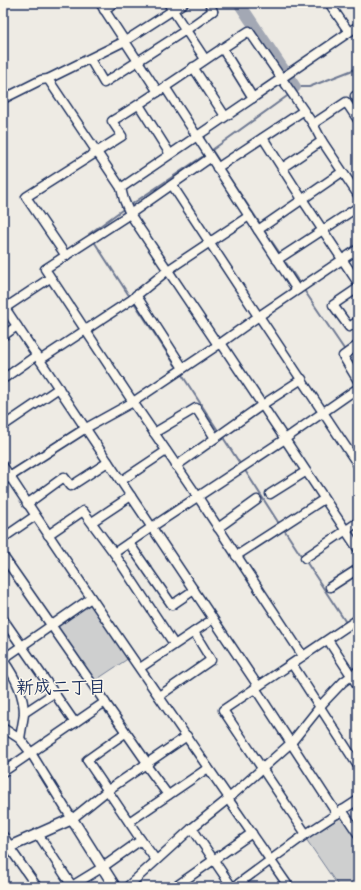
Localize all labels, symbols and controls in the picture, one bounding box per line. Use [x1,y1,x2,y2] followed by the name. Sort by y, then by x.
[16,676,106,702] district label: 新成二丁目

